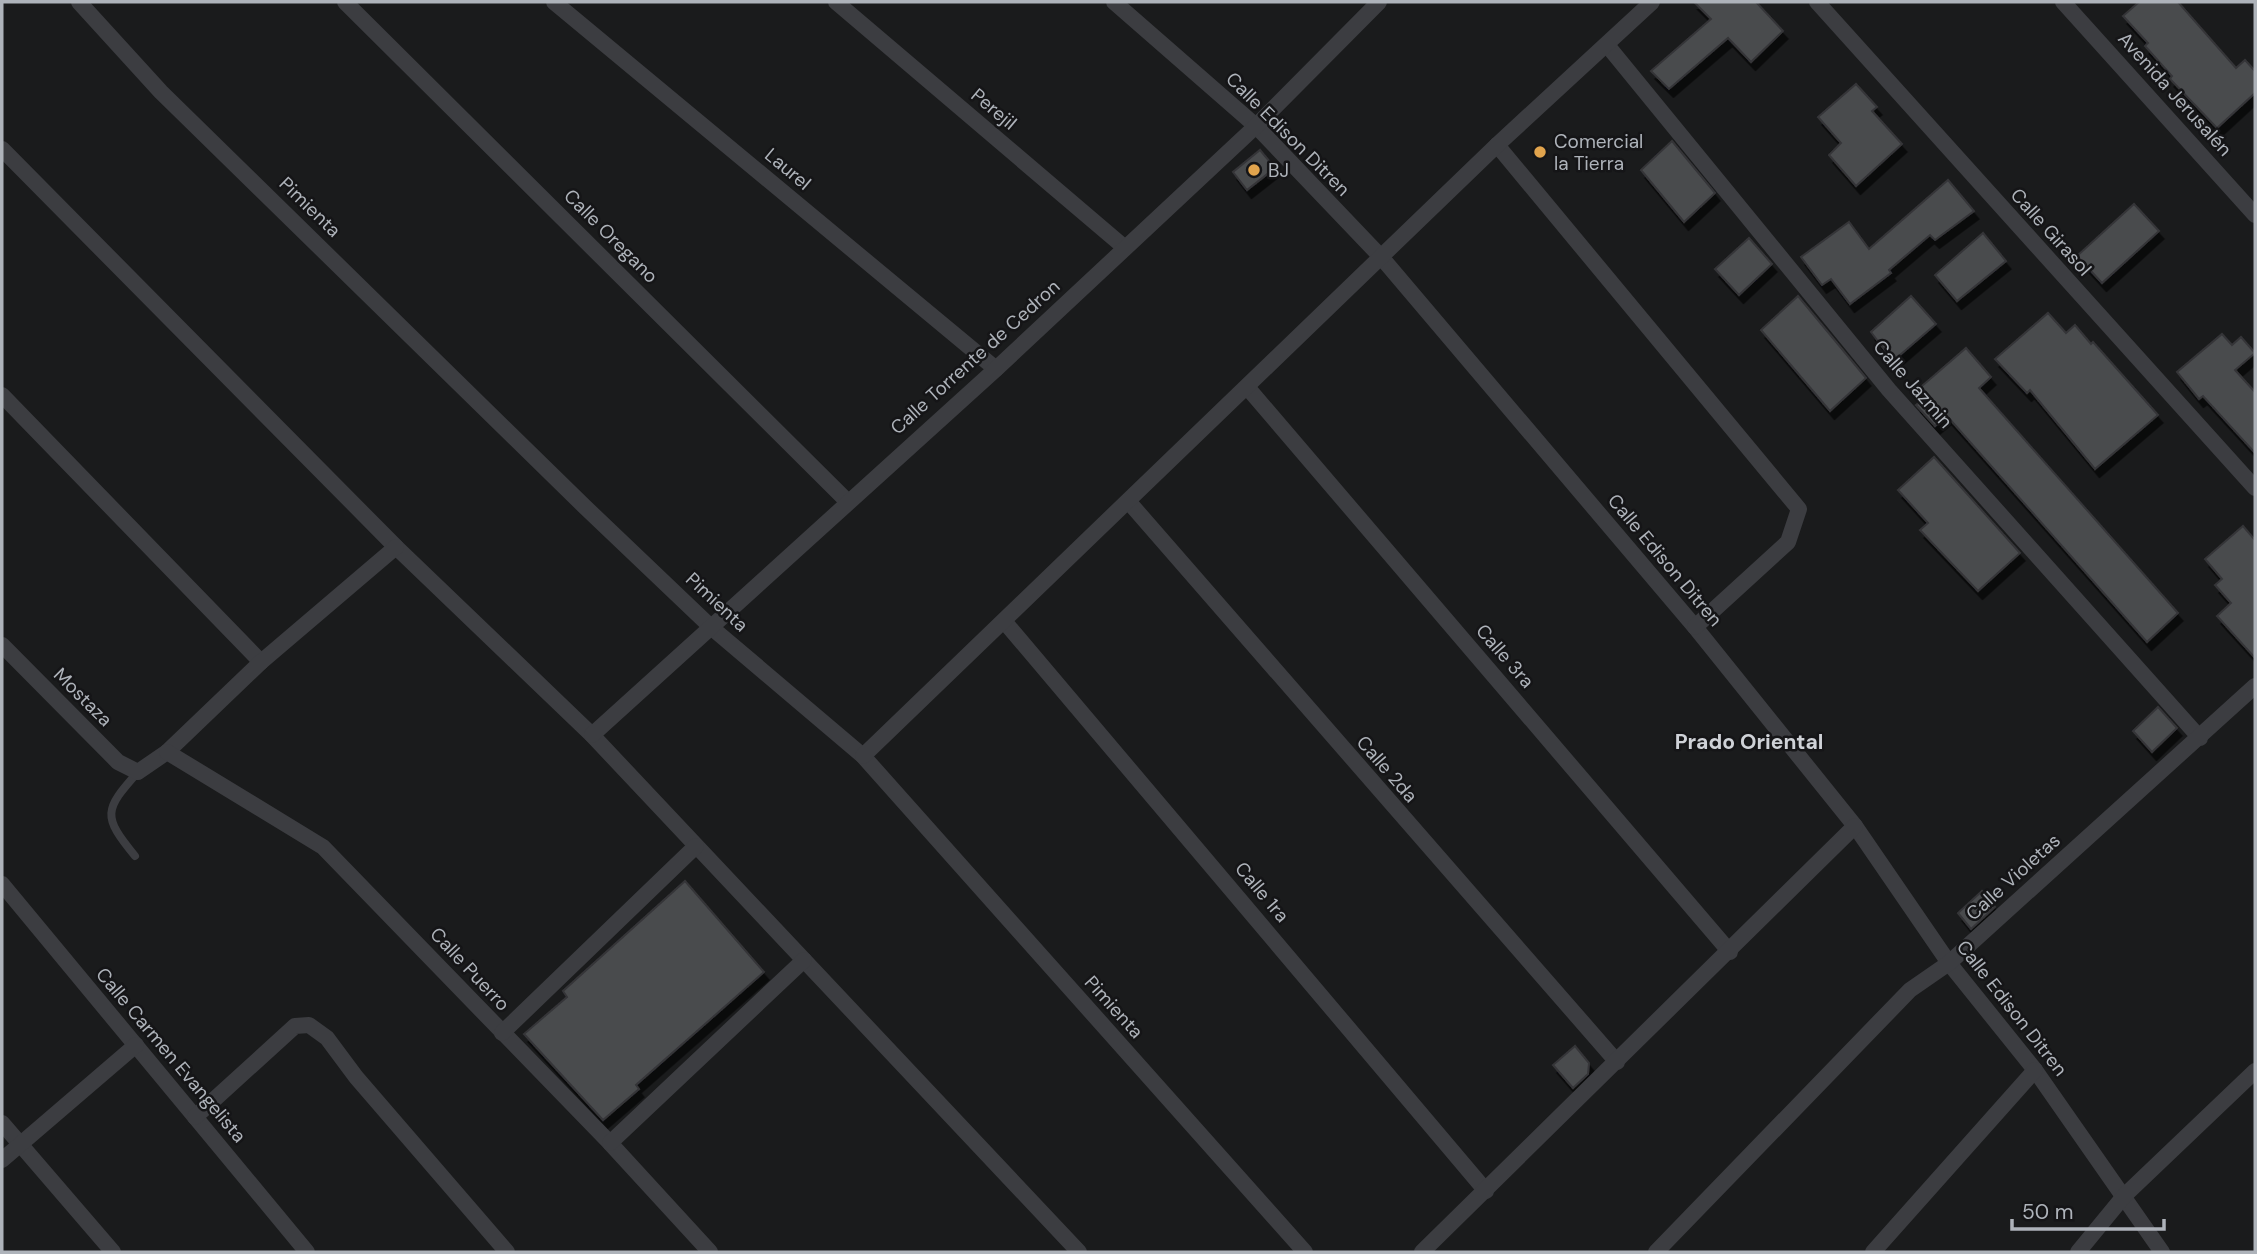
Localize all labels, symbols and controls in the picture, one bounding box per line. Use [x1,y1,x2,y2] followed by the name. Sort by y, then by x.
[2113,27,2237,161] street label: Avenida Jerusalén
[1221,67,1355,201] street label: Calle Edison Ditren
[966,83,1022,135] street label: Perejil
[1554,129,1643,176] place label: Comercial la Tierra
[760,142,816,196] street label: Laurel
[1532,144,1548,160] marker: Comercial la Tierra
[1268,158,1289,183] place label: BJ
[1246,162,1262,178] marker: BJ
[274,171,346,243] street label: Pimienta
[558,183,664,289] street label: Calle Oregano
[2005,183,2097,281] street label: Calle Girasol
[885,274,1065,440] street label: Calle Torrente de Cedron
[1868,335,1958,433] street label: Calle Jazmin
[1602,488,1728,632] street label: Calle Edison Ditren
[680,567,754,637] street label: Pimienta
[1470,619,1540,693] street label: Calle 3ra
[48,662,118,732] street label: Mostaza
[1675,728,1823,756] district label: Prado Oriental
[1351,730,1423,808] street label: Calle 2da
[1960,828,2066,926] street label: Calle Violetas
[1229,857,1295,927] street label: Calle 1ra
[425,922,515,1016] street label: Calle Puerro
[1951,935,2073,1081] street label: Calle Edison Ditren
[90,962,252,1148] street label: Calle Carmen Evangelista
[1079,970,1149,1044] street label: Pimienta
[2012,1188,2164,1232] scale bar
[2022,1198,2073,1226] text: 50 m

